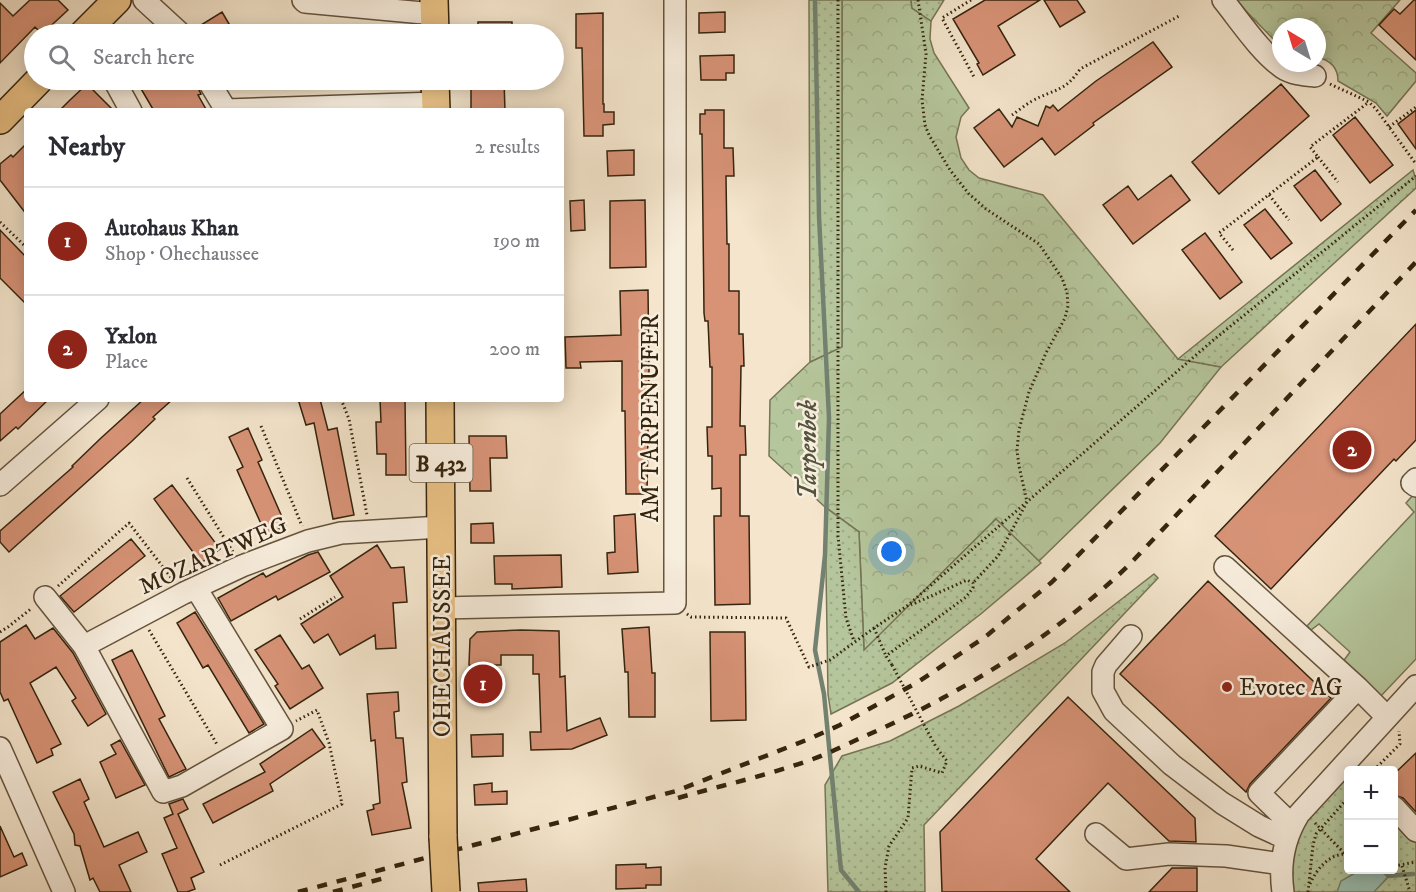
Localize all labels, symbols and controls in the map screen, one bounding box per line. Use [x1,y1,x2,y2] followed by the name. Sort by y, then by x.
[1272,18,1326,72] north arrow
[24,24,564,90] search box
[45,41,78,74] icon: search
[93,44,195,71] text: Search here
[48,131,125,164] text: Nearby
[475,135,540,160] text: 2 results
[105,215,239,242] text: Autohaus Khan
[64,229,71,254] text: 1
[493,229,540,254] text: 190 m
[105,242,259,267] text: Shop · Ohechaussee
[636,314,666,522] street label: AM TARPENUFER
[105,323,157,350] text: Yxlon
[63,337,72,362] text: 2
[489,337,540,362] text: 200 m
[105,350,148,375] text: Place
[792,400,825,500] water label: Tarpenbek
[1332,428,1372,472] pin: 2
[410,444,472,482] road number: B 432
[134,510,293,602] street label: MOZARTWEG
[877,537,906,566] your location
[428,555,458,737] street label: OHECHAUSSEE
[464,662,502,706] pin: 1
[1239,673,1343,703] place label: Evotec AG
[1220,680,1234,694] marker: Evotec AG
[1344,766,1398,874] map controls
[1344,766,1398,820] button: +
[1344,820,1398,874] button: −

